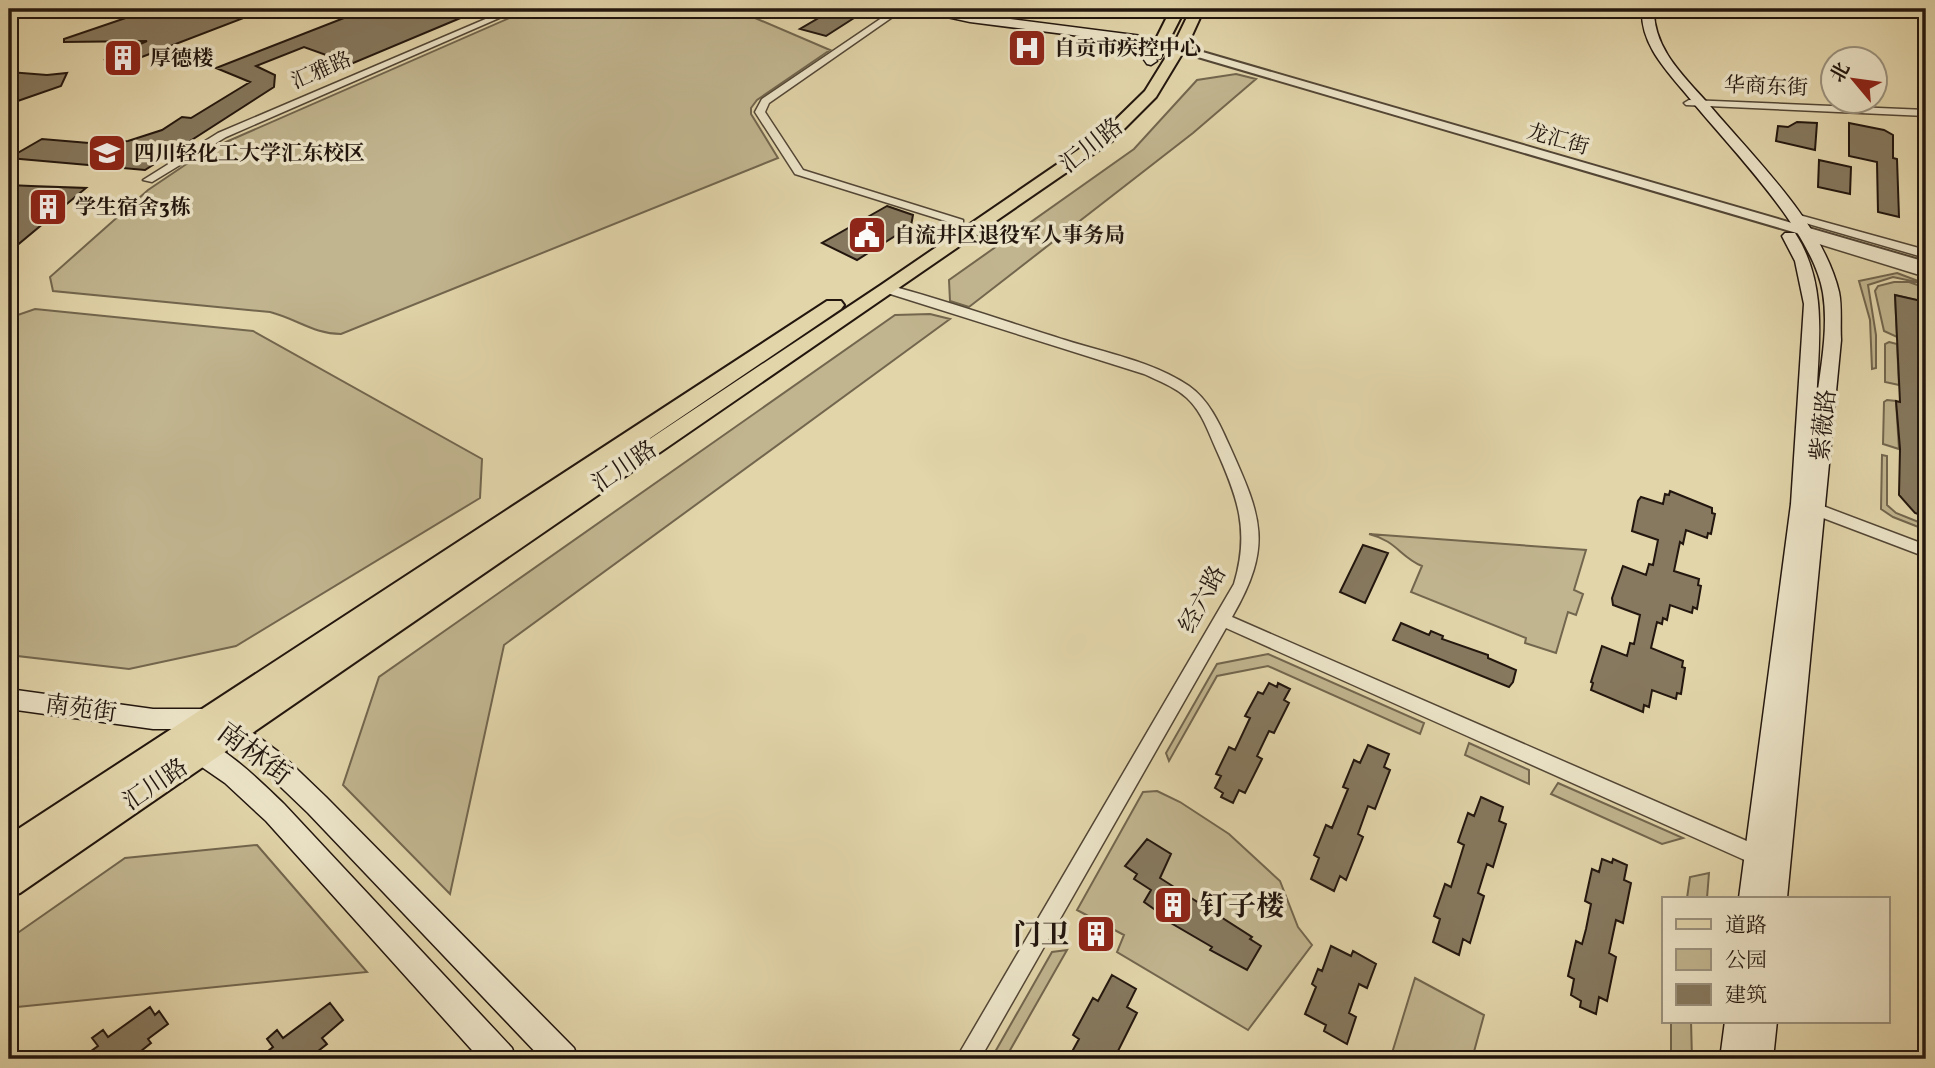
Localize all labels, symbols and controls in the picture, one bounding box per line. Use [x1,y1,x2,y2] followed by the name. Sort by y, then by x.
[1006,27,1048,69] hospital icon: 自贡市疾控中心
[1054,35,1201,64] place label: 自贡市疾控中心
[102,37,144,79] building icon: 厚德楼
[150,45,213,74] place label: 厚德楼
[287,46,356,97] street label: 汇雅路
[1820,46,1890,116] north arrow
[1825,58,1857,87] text: 北
[1723,72,1808,103] street label: 华商东街
[1053,111,1131,182] street label: 汇川路
[1523,118,1592,163] street label: 龙汇街
[86,132,128,174] school or university icon: 四川轻化工大学汇东校区
[134,140,365,169] place label: 四川轻化工大学汇东校区
[27,186,69,228] building icon: 学生宿舍3栋
[75,194,191,223] place label: 学生宿舍3栋
[846,214,888,256] public building icon: 自流井区退役军人事务局
[894,222,1125,251] place label: 自流井区退役军人事务局
[1804,388,1846,463] street label: 紫薇路
[586,433,664,502] street label: 汇川路
[1172,560,1236,640] street label: 经六路
[43,688,119,732] street label: 南苑街
[208,714,299,796] street label: 南林街
[117,751,195,820] street label: 汇川路
[1152,884,1194,926] building icon: 钉子楼
[1200,888,1284,927] place label: 钉子楼
[1662,897,1890,1023] legend
[1725,912,1767,941] text: 道路
[1075,913,1117,955] building icon: 门卫
[1013,917,1069,956] place label: 门卫
[1725,947,1767,976] text: 公园
[1725,982,1767,1011] text: 建筑

